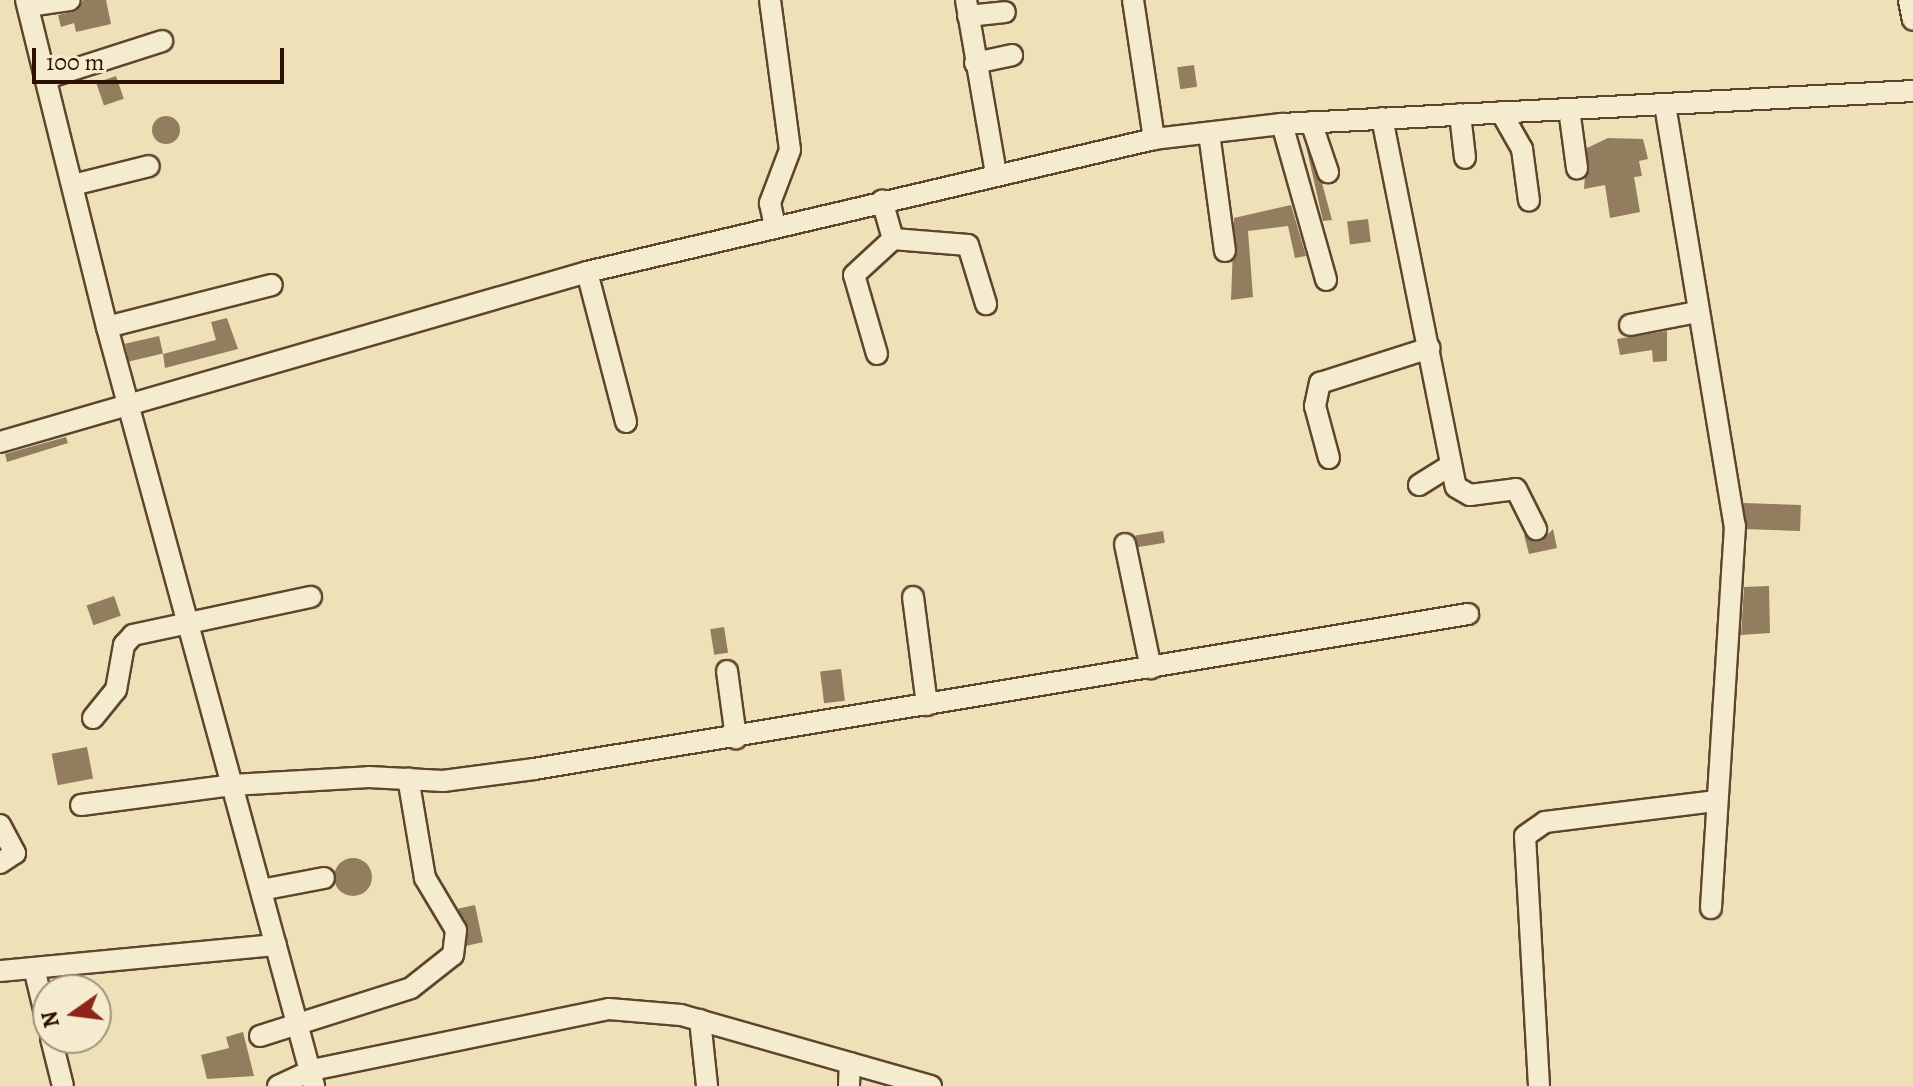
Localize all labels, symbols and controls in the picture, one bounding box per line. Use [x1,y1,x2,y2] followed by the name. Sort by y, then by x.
[36,32,288,82] scale bar
[46,46,105,78] text: 100 m
[32,974,112,1054] north arrow
[34,1008,67,1031] text: N

